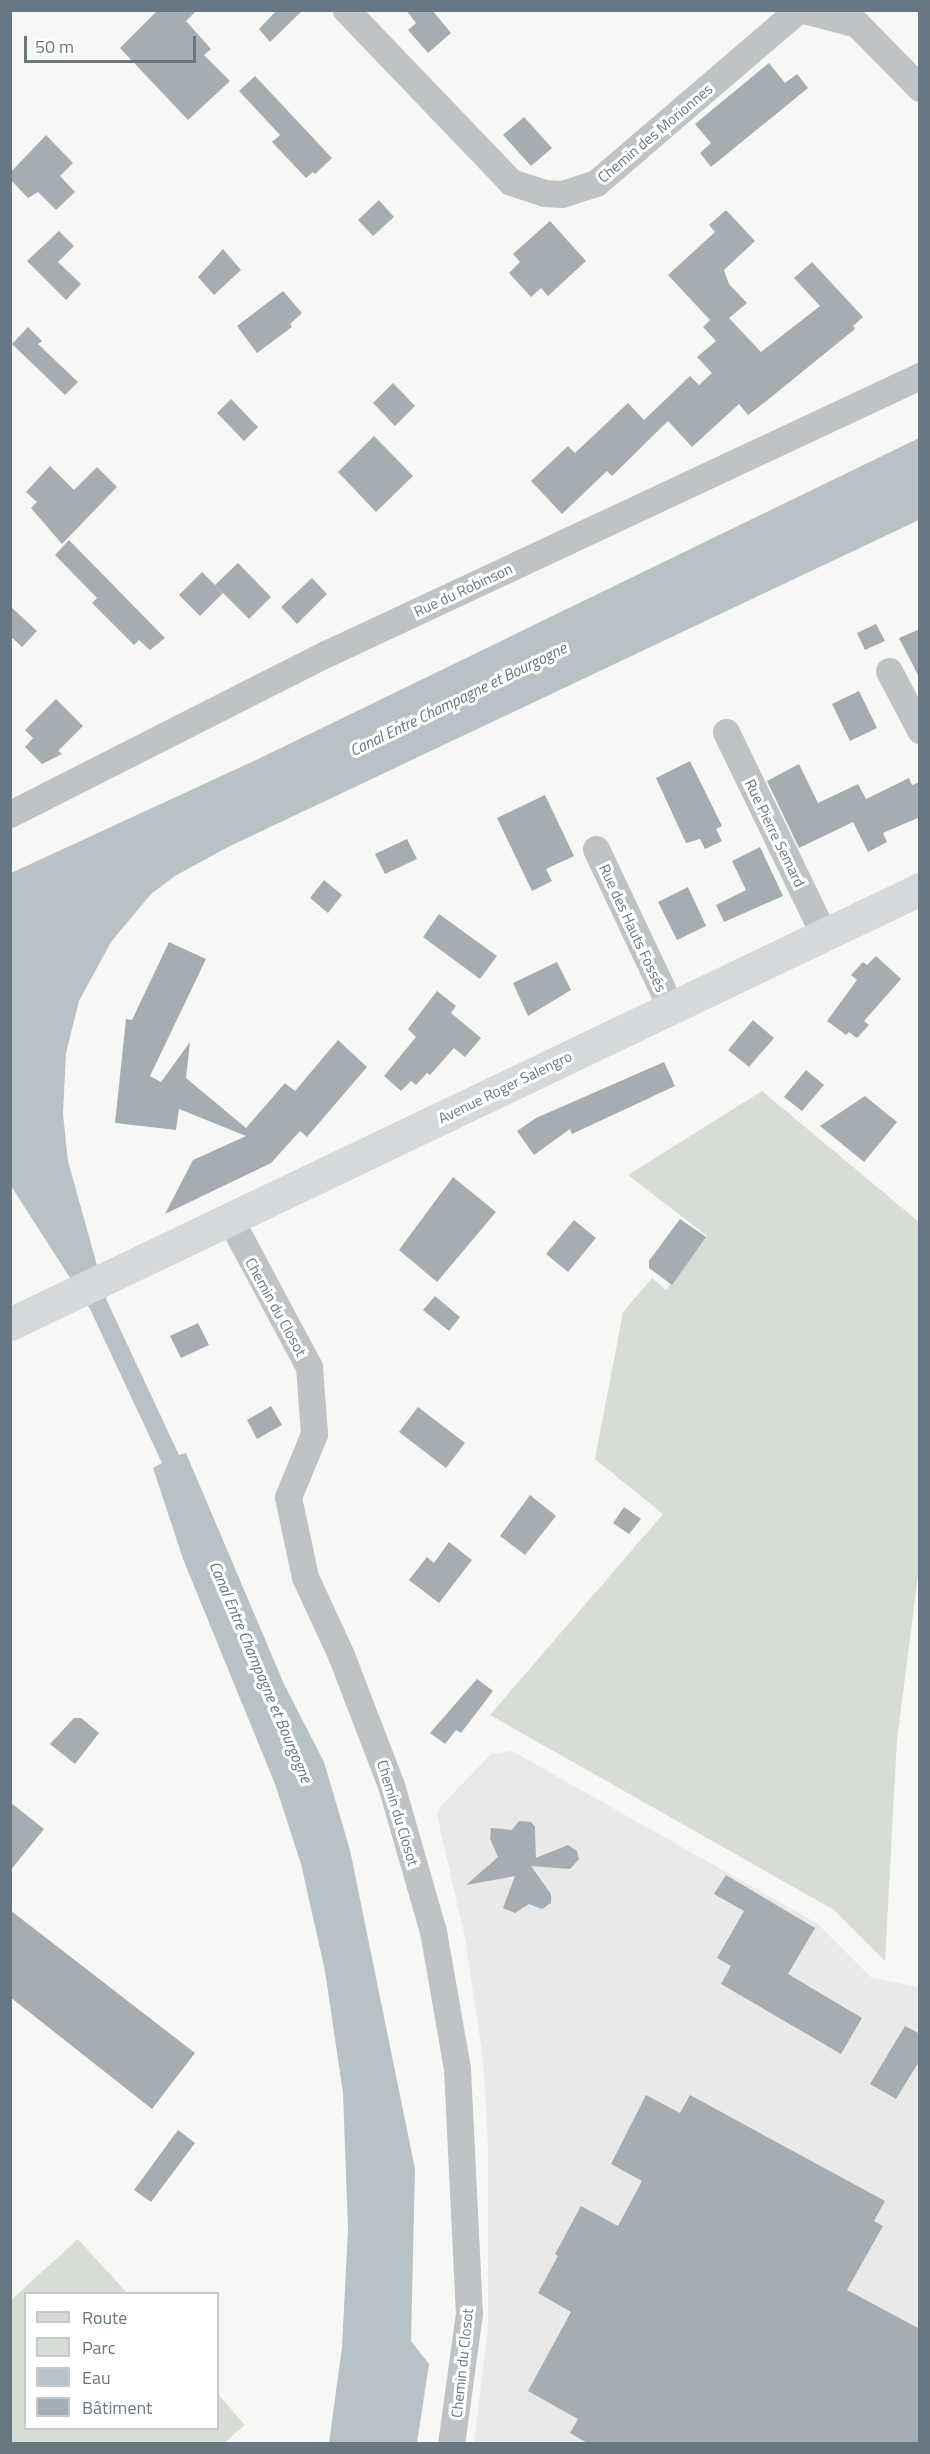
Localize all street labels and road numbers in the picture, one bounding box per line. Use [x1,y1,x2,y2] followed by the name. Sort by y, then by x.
[594,80,716,186] street label: Chemin des Morionnes
[411,559,515,621] street label: Rue du Robinson
[741,776,809,890] street label: Rue Pierre Semard
[595,861,671,995] street label: Rue des Hauts Fossés
[435,1047,575,1127] street label: Avenue Roger Salengro
[242,1255,310,1359] street label: Chemin du Closot
[373,1758,423,1868] street label: Chemin du Closot
[447,2307,477,2419] street label: Chemin du Closot

